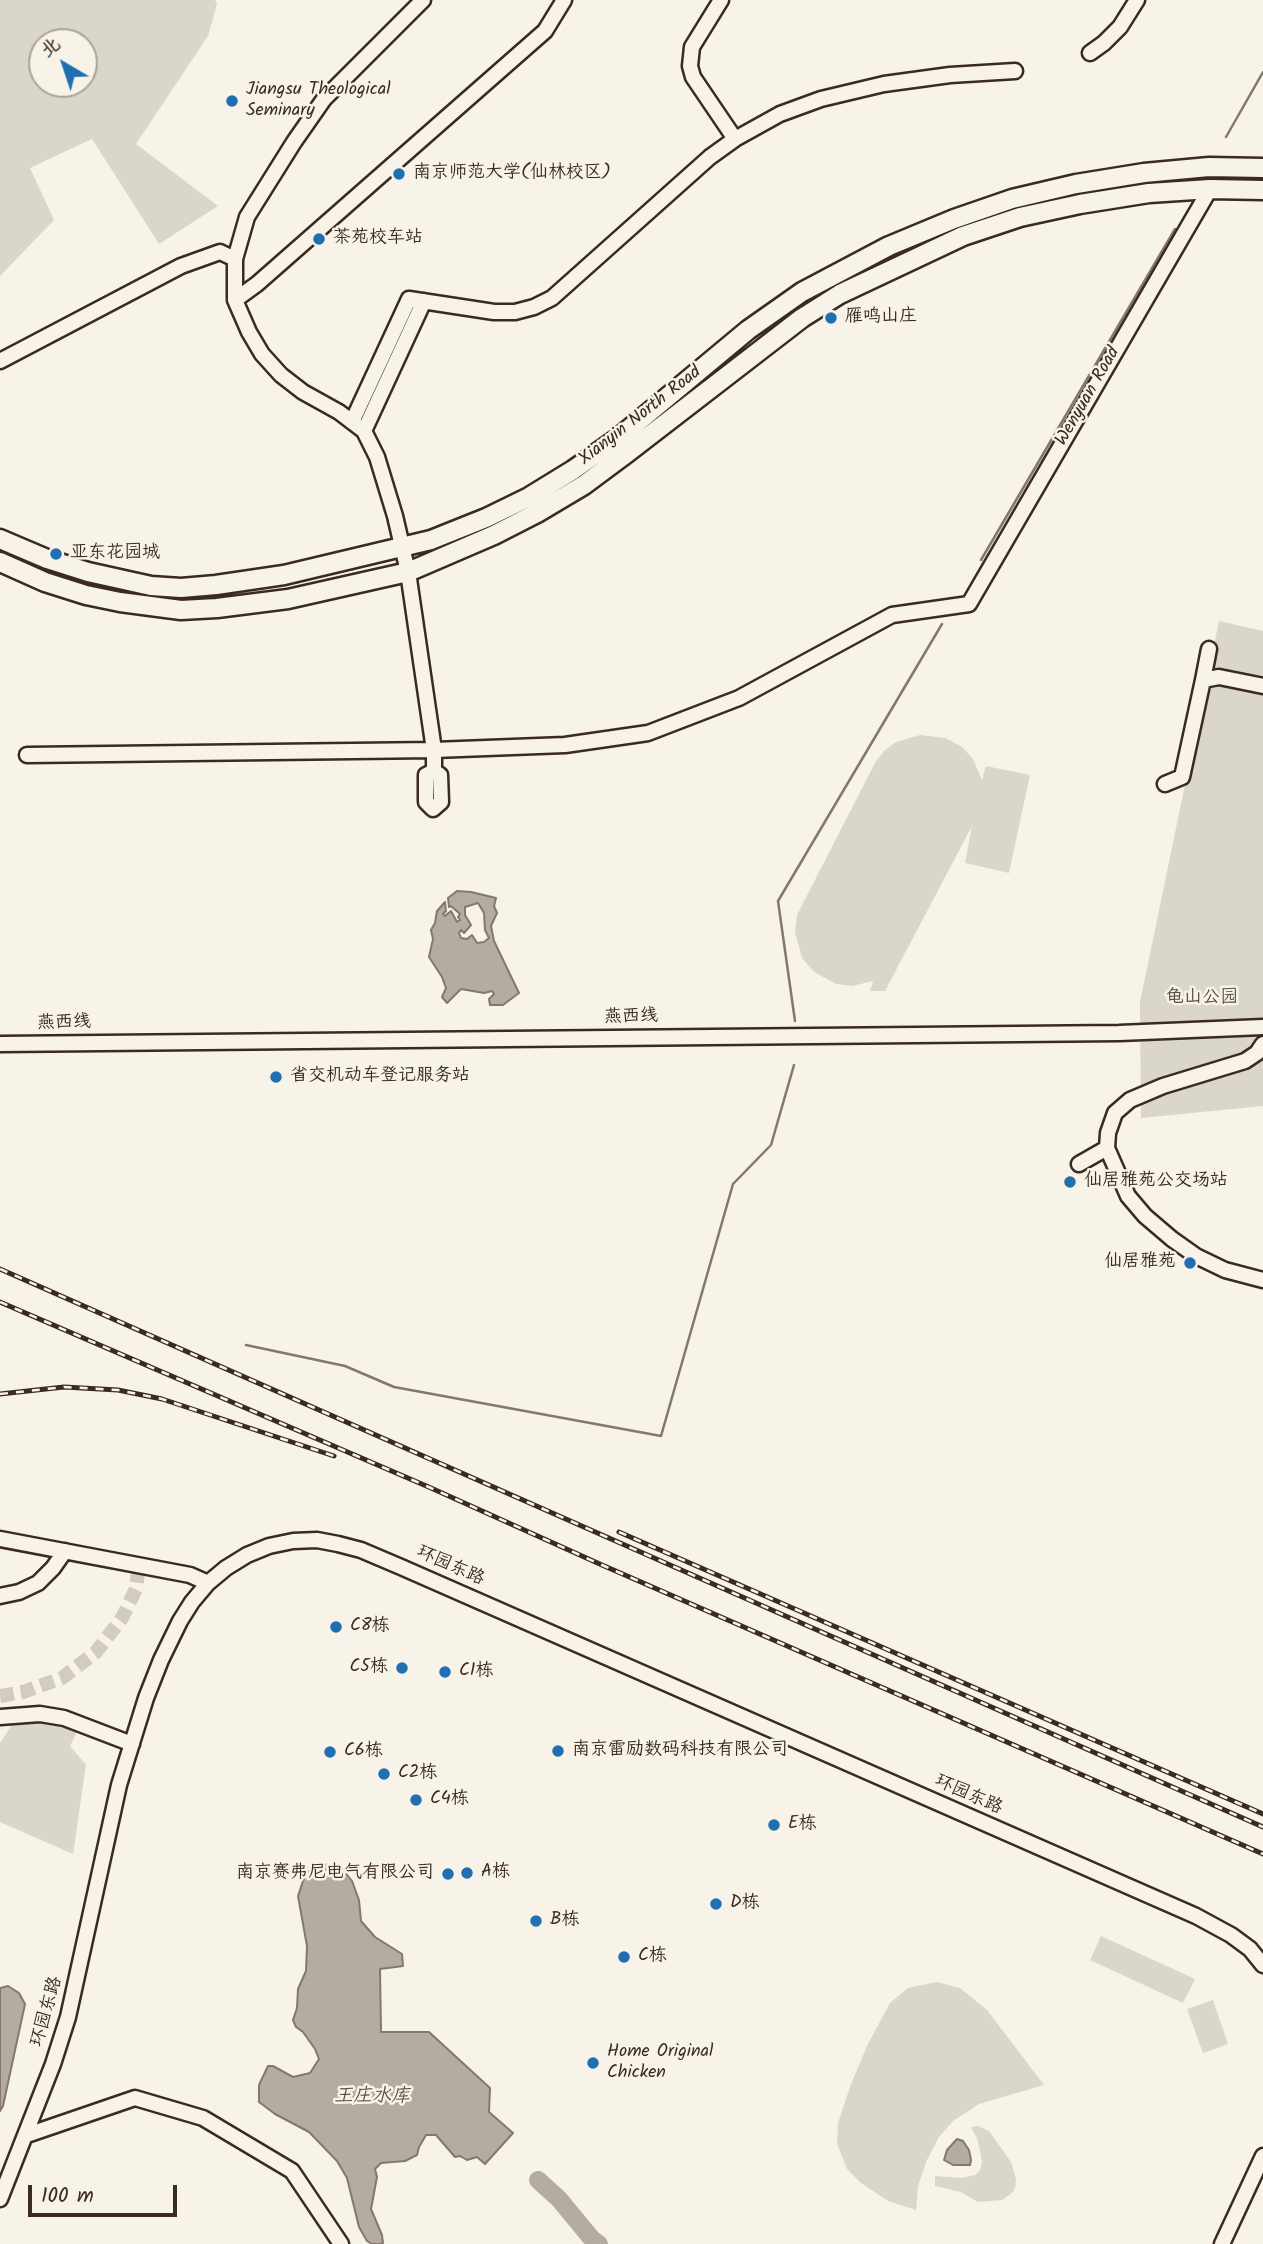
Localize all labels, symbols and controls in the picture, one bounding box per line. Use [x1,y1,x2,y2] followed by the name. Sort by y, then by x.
[28,28,98,98] north arrow
[34,31,68,66] text: 北
[246,80,391,122] place label: Jiangsu Theological Seminary
[224,93,240,109] marker: Jiangsu Theological Seminary
[413,163,611,185] place label: 南京师范大学(仙林校区)
[391,166,407,182] marker: 南京师范大学(仙林校区)
[333,228,423,250] place label: 茶苑校车站
[311,231,327,247] marker: 茶苑校车站
[845,307,917,329] place label: 雁鸣山庄
[823,310,839,326] marker: 雁鸣山庄
[1052,344,1126,450] street label: Wenyuan Road
[576,363,706,471] street label: Xianyin North Road
[70,543,160,565] place label: 亚东花园城
[48,546,64,562] marker: 亚东花园城
[1166,988,1238,1010] park label: 龟山公园
[604,1007,658,1029] street label: 燕西线
[37,1013,91,1035] street label: 燕西线
[290,1066,470,1088] place label: 省交机动车登记服务站
[268,1069,284,1085] marker: 省交机动车登记服务站
[1084,1171,1228,1193] place label: 仙居雅苑公交场站
[1062,1174,1078,1190] marker: 仙居雅苑公交场站
[1104,1252,1176,1274] place label: 仙居雅苑
[1182,1255,1198,1271] marker: 仙居雅苑
[413,1542,487,1592] street label: 环园东路
[350,1616,390,1638] place label: C8栋
[328,1619,344,1635] marker: C8栋
[350,1657,388,1679] place label: C5栋
[394,1660,410,1676] marker: C5栋
[459,1661,493,1683] place label: C1栋
[437,1664,453,1680] marker: C1栋
[572,1740,788,1762] place label: 南京雷励数码科技有限公司
[344,1741,383,1763] place label: C6栋
[550,1743,566,1759] marker: 南京雷励数码科技有限公司
[322,1744,338,1760] marker: C6栋
[398,1763,437,1785] place label: C2栋
[376,1766,392,1782] marker: C2栋
[931,1771,1005,1821] street label: 环园东路
[430,1789,469,1811] place label: C4栋
[408,1792,424,1808] marker: C4栋
[788,1814,817,1836] place label: E栋
[766,1817,782,1833] marker: E栋
[481,1862,510,1884] place label: A栋
[236,1863,434,1885] place label: 南京赛弗尼电气有限公司
[459,1865,475,1881] marker: A栋
[440,1866,456,1882] marker: 南京赛弗尼电气有限公司
[730,1893,760,1915] place label: D栋
[708,1896,724,1912] marker: D栋
[550,1910,579,1932] place label: B栋
[528,1913,544,1929] marker: B栋
[638,1946,667,1968] place label: C栋
[616,1949,632,1965] marker: C栋
[28,1974,68,2050] street label: 环园东路
[607,2042,713,2084] place label: Home Original Chicken
[585,2055,601,2071] marker: Home Original Chicken
[334,2087,410,2109] water label: 王庄水库
[32,2170,180,2214] scale bar
[41,2180,94,2213] text: 100 m

